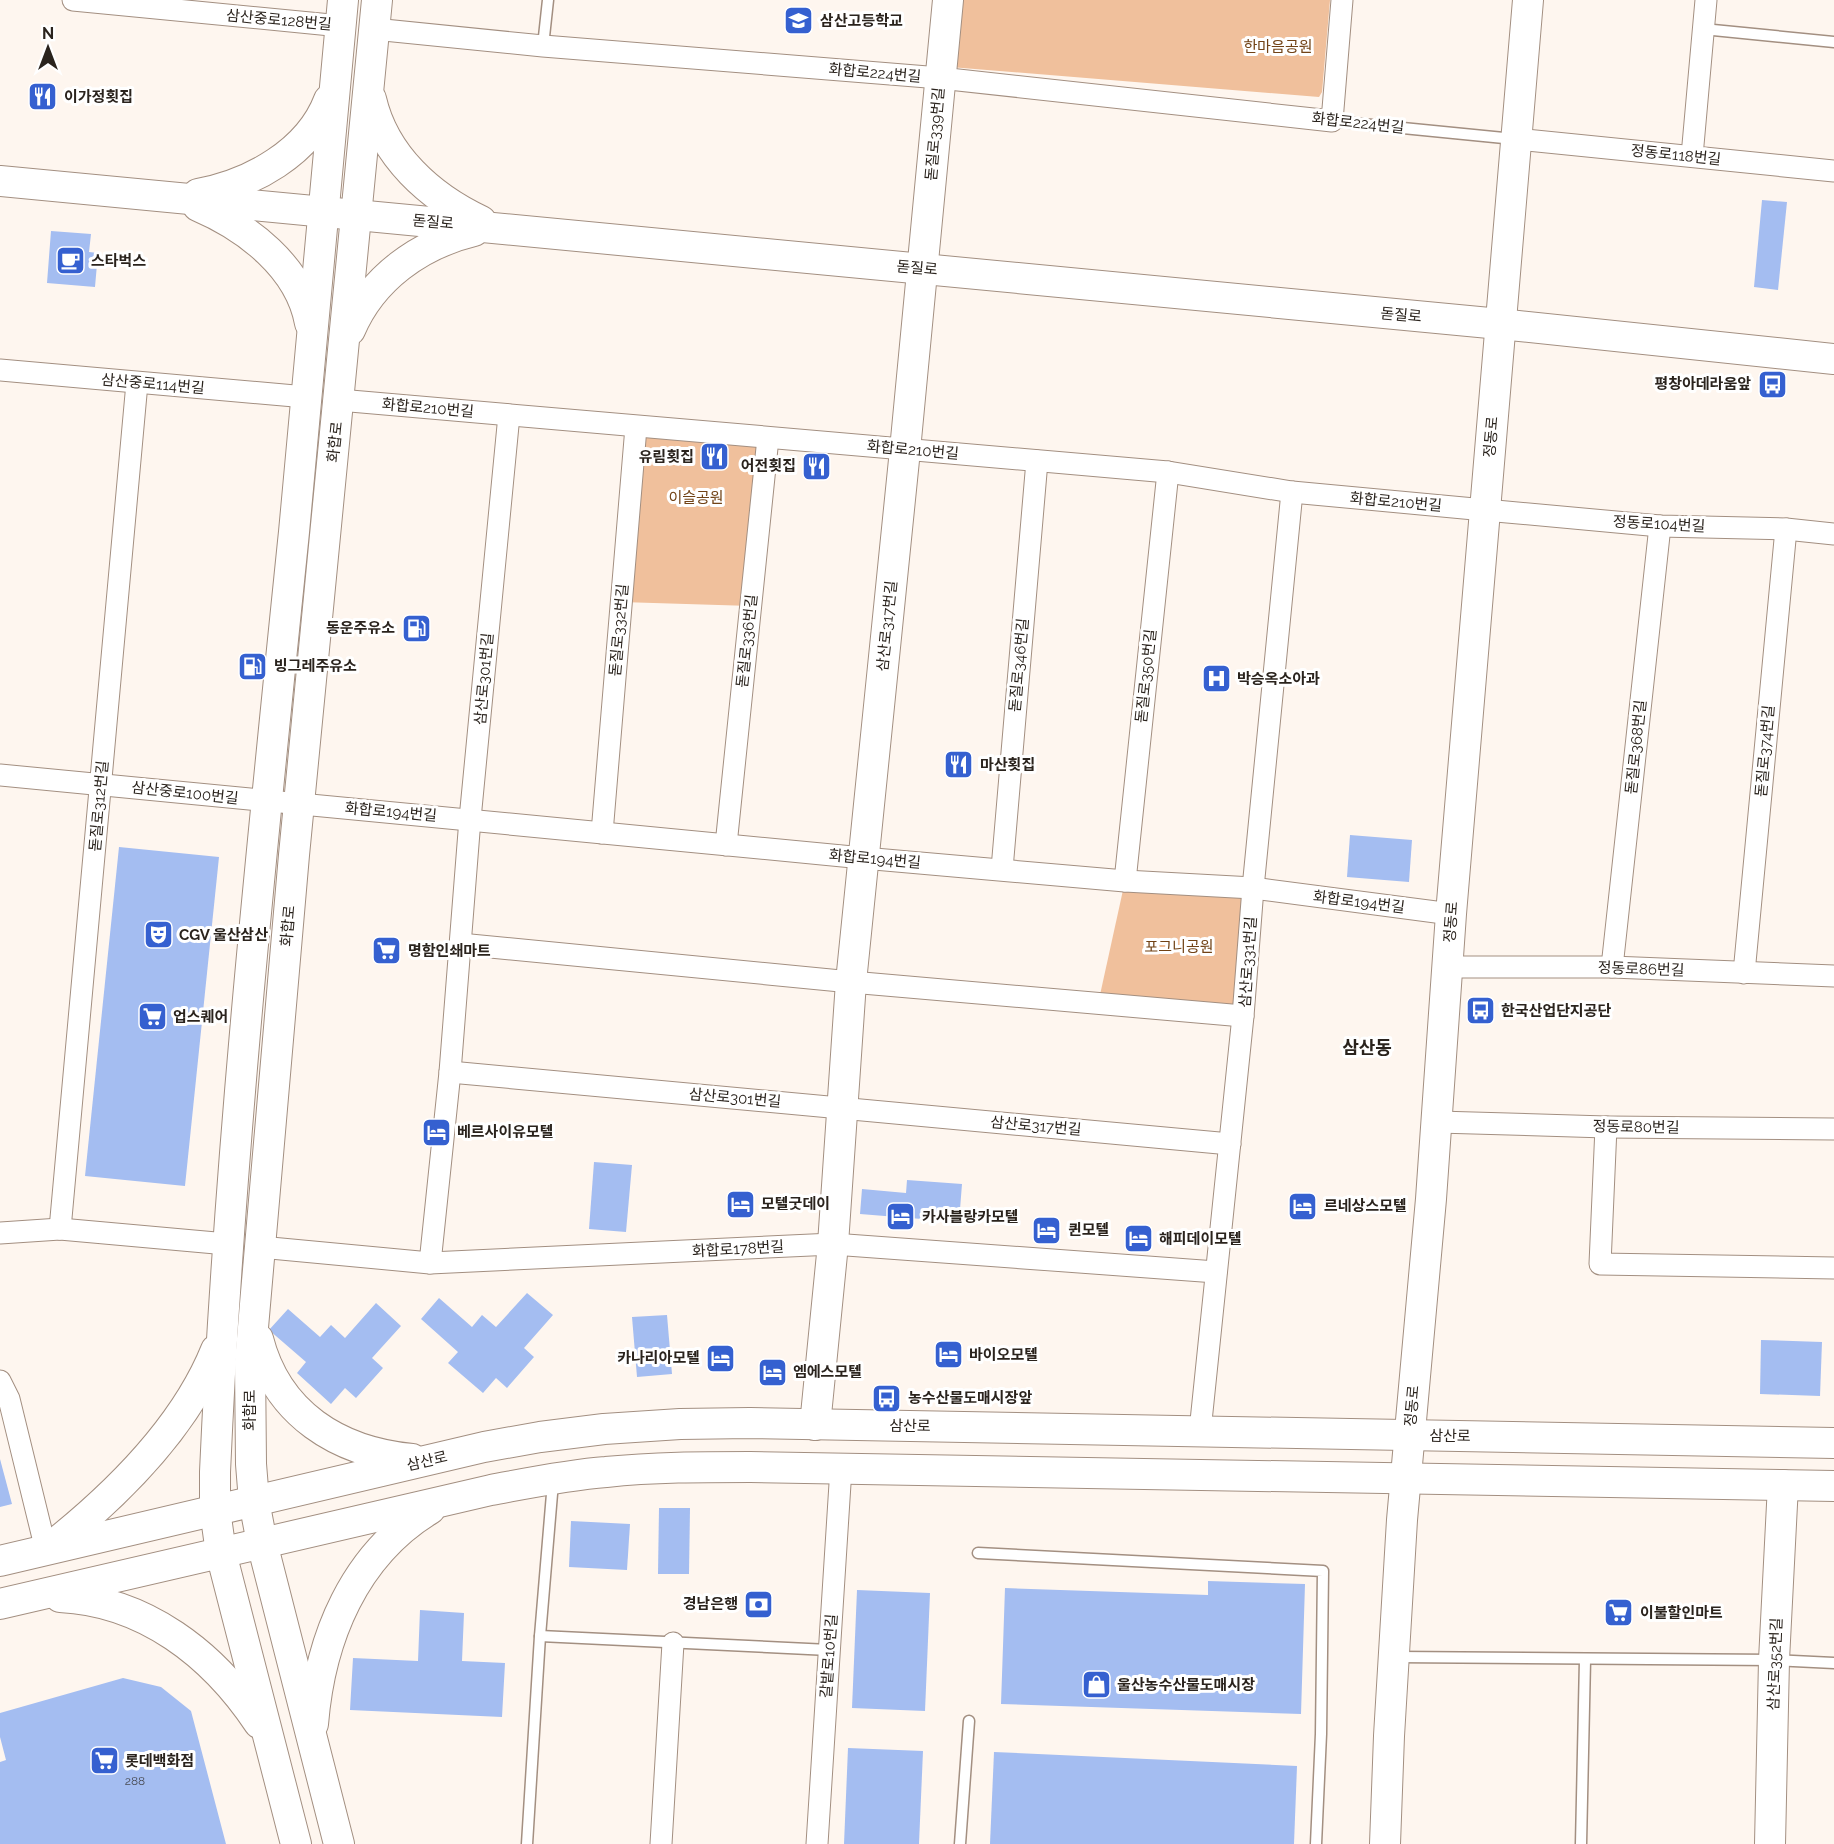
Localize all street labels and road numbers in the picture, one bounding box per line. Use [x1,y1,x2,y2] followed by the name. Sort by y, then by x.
[225,6,333,34] street label: 삼산중로128번길
[828,60,922,86] street label: 화합로224번길
[922,86,948,182] street label: 돋질로339번길
[1311,109,1405,137] street label: 화합로224번길
[1630,141,1722,169] street label: 정동로118번길
[412,211,454,233] street label: 돋질로
[896,257,938,279] street label: 돋질로
[1380,304,1422,326] street label: 돋질로
[100,371,206,397] street label: 삼산중로114번길
[381,395,475,421] street label: 화합로210번길
[1480,416,1502,458] street label: 정동로
[324,420,346,464] street label: 화합로
[866,437,960,463] street label: 화합로210번길
[1349,489,1443,515] street label: 화합로210번길
[1612,513,1706,535] street label: 정동로104번길
[873,580,901,672] street label: 삼산로317번길
[606,583,632,677] street label: 돋질로332번길
[733,593,761,689] street label: 돋질로336번길
[1006,617,1032,713] street label: 돋질로346번길
[1132,628,1160,724] street label: 돋질로350번길
[471,632,497,726] street label: 삼산로301번길
[1622,699,1650,795] street label: 돋질로368번길
[1752,704,1778,798] street label: 돋질로374번길
[86,760,112,852] street label: 돋질로312번길
[131,778,239,808] street label: 삼산중로100번길
[344,799,438,825] street label: 화합로194번길
[828,846,922,872] street label: 화합로194번길
[1312,887,1406,917] street label: 화합로194번길
[1441,901,1461,943] street label: 정동로
[277,905,299,947] street label: 화합로
[1236,916,1260,1008] street label: 삼산로331번길
[1597,958,1685,980] street label: 정동로86번길
[688,1085,782,1111] street label: 삼산로301번길
[990,1113,1082,1139] street label: 삼산로317번길
[1592,1117,1680,1137] street label: 정동로80번길
[691,1238,785,1260] street label: 화합로178번길
[1401,1385,1423,1427] street label: 정동로
[241,1389,259,1431] street label: 화합로
[889,1417,931,1435] street label: 삼산로
[1429,1427,1471,1445] street label: 삼산로
[405,1448,449,1474] street label: 삼산로
[817,1613,841,1699] street label: 갈밭로10번길
[1764,1617,1786,1711] street label: 삼산로352번길

